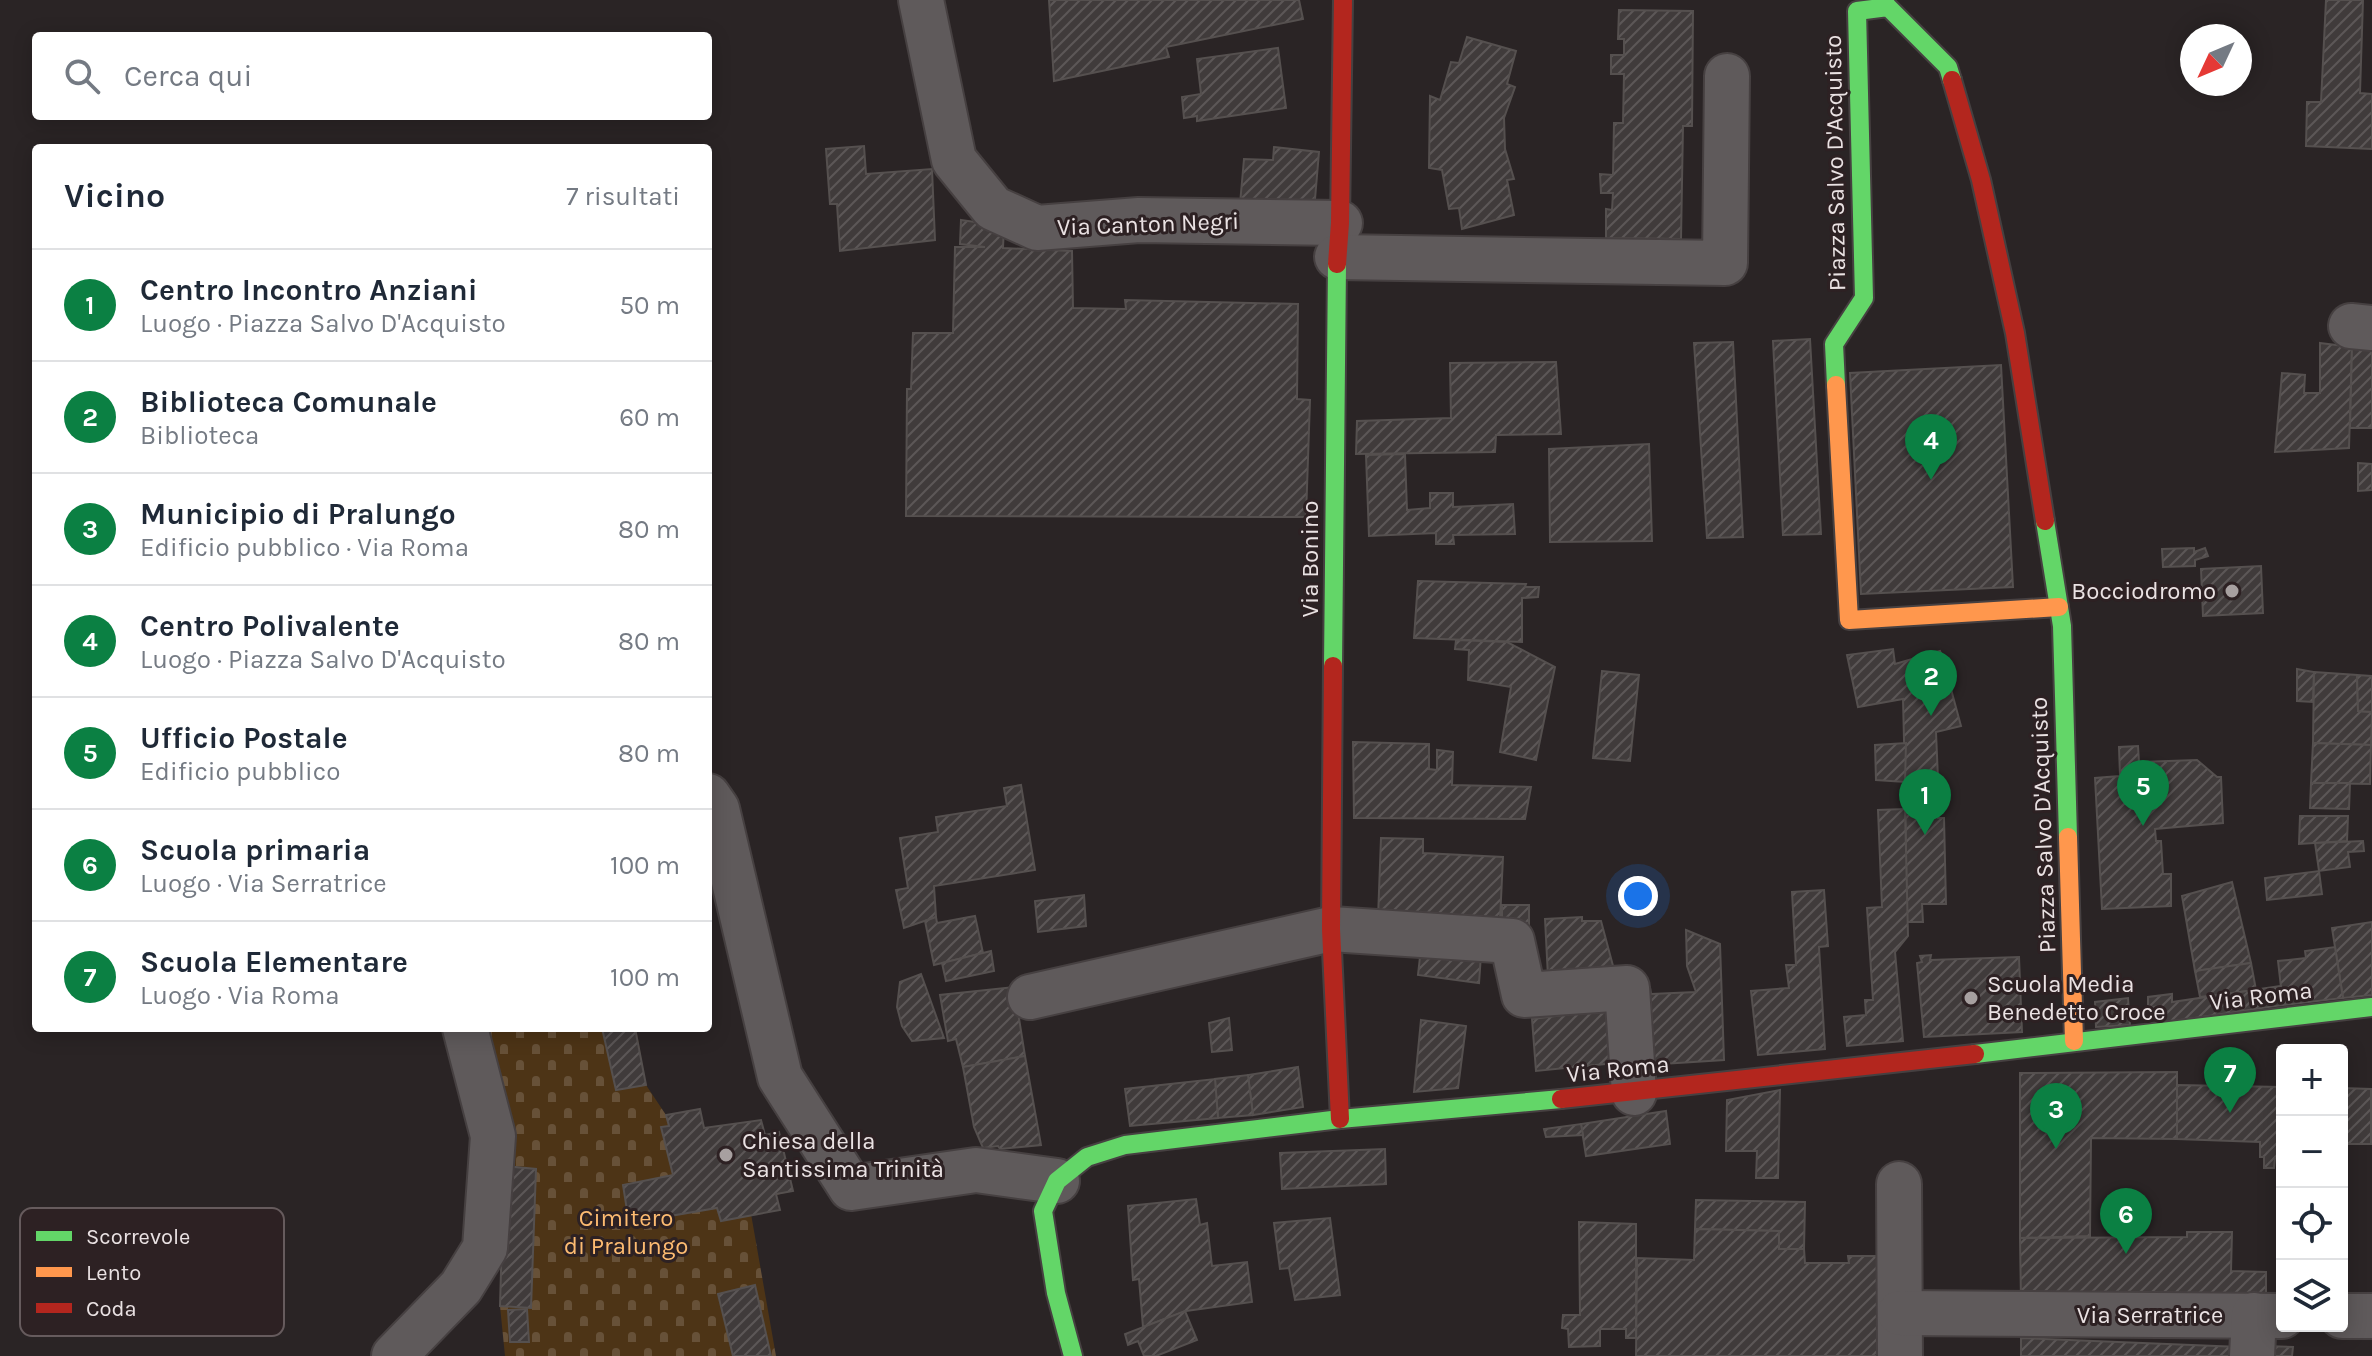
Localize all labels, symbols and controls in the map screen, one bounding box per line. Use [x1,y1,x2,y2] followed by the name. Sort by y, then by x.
[2180,24,2252,96] north arrow
[32,32,712,120] search box
[1819,35,1851,291] street label: Piazza Salvo D'Acquisto
[60,54,104,98] icon: search
[124,58,252,94] text: Cerca qui
[64,176,165,216] text: Vicino
[566,181,680,212] text: 7 risultati
[1056,207,1240,241] street label: Via Canton Negri
[140,272,478,308] text: Centro Incontro Anziani
[85,290,95,321] text: 1
[619,290,680,321] text: 50 m
[140,308,506,339] text: Luogo · Piazza Salvo D'Acquisto
[140,384,437,420] text: Biblioteca Comunale
[82,402,98,433] text: 2
[619,402,680,433] text: 60 m
[1905,414,1957,480] pin: 4
[140,420,259,451] text: Biblioteca
[140,496,456,532] text: Municipio di Pralungo
[1296,501,1324,617] street label: Via Bonino
[82,514,98,545] text: 3
[618,514,680,545] text: 80 m
[140,532,469,563] text: Edificio pubblico · Via Roma
[2071,577,2216,605] place label: Bocciodromo
[2223,582,2241,600] marker: Bocciodromo
[140,608,400,644] text: Centro Polivalente
[82,626,98,657] text: 4
[618,626,680,657] text: 80 m
[140,644,506,675] text: Luogo · Piazza Salvo D'Acquisto
[1905,650,1957,716] pin: 2
[2025,696,2061,954] street label: Piazza Salvo D'Acquisto
[140,720,348,756] text: Ufficio Postale
[82,738,98,769] text: 5
[618,738,680,769] text: 80 m
[140,756,340,787] text: Edificio pubblico
[2117,760,2169,826] pin: 5
[1899,769,1951,835] pin: 1
[140,832,370,868] text: Scuola primaria
[82,850,98,881] text: 6
[610,850,680,881] text: 100 m
[140,868,387,899] text: Luogo · Via Serratrice
[1618,876,1658,916] your location
[140,944,408,980] text: Scuola Elementare
[84,962,96,993] text: 7
[610,962,680,993] text: 100 m
[1987,970,2166,1026] place label: Scuola Media Benedetto Croce
[2208,976,2314,1016] street label: Via Roma
[140,980,340,1011] text: Luogo · Via Roma
[1962,989,1980,1007] marker: Scuola Media Benedetto Croce
[2276,1044,2348,1332] map controls
[2276,1044,2348,1116] button: +
[2204,1047,2256,1113] pin: 7
[1565,1050,1671,1088] street label: Via Roma
[2030,1083,2082,1149] pin: 3
[2276,1116,2348,1188] button: −
[742,1127,944,1183] place label: Chiesa della Santissima Trinità
[717,1146,735,1164] marker: Chiesa della Santissima Trinità
[2100,1188,2152,1254] pin: 6
[2276,1188,2348,1260] button: locate
[564,1204,688,1260] park label: Cimitero di Pralungo
[20,1208,284,1336] legend
[86,1224,190,1250] text: Scorrevole
[86,1260,141,1286] text: Lento
[2276,1260,2348,1332] button: layers
[86,1296,137,1322] text: Coda
[2077,1301,2223,1329] street label: Via Serratrice

